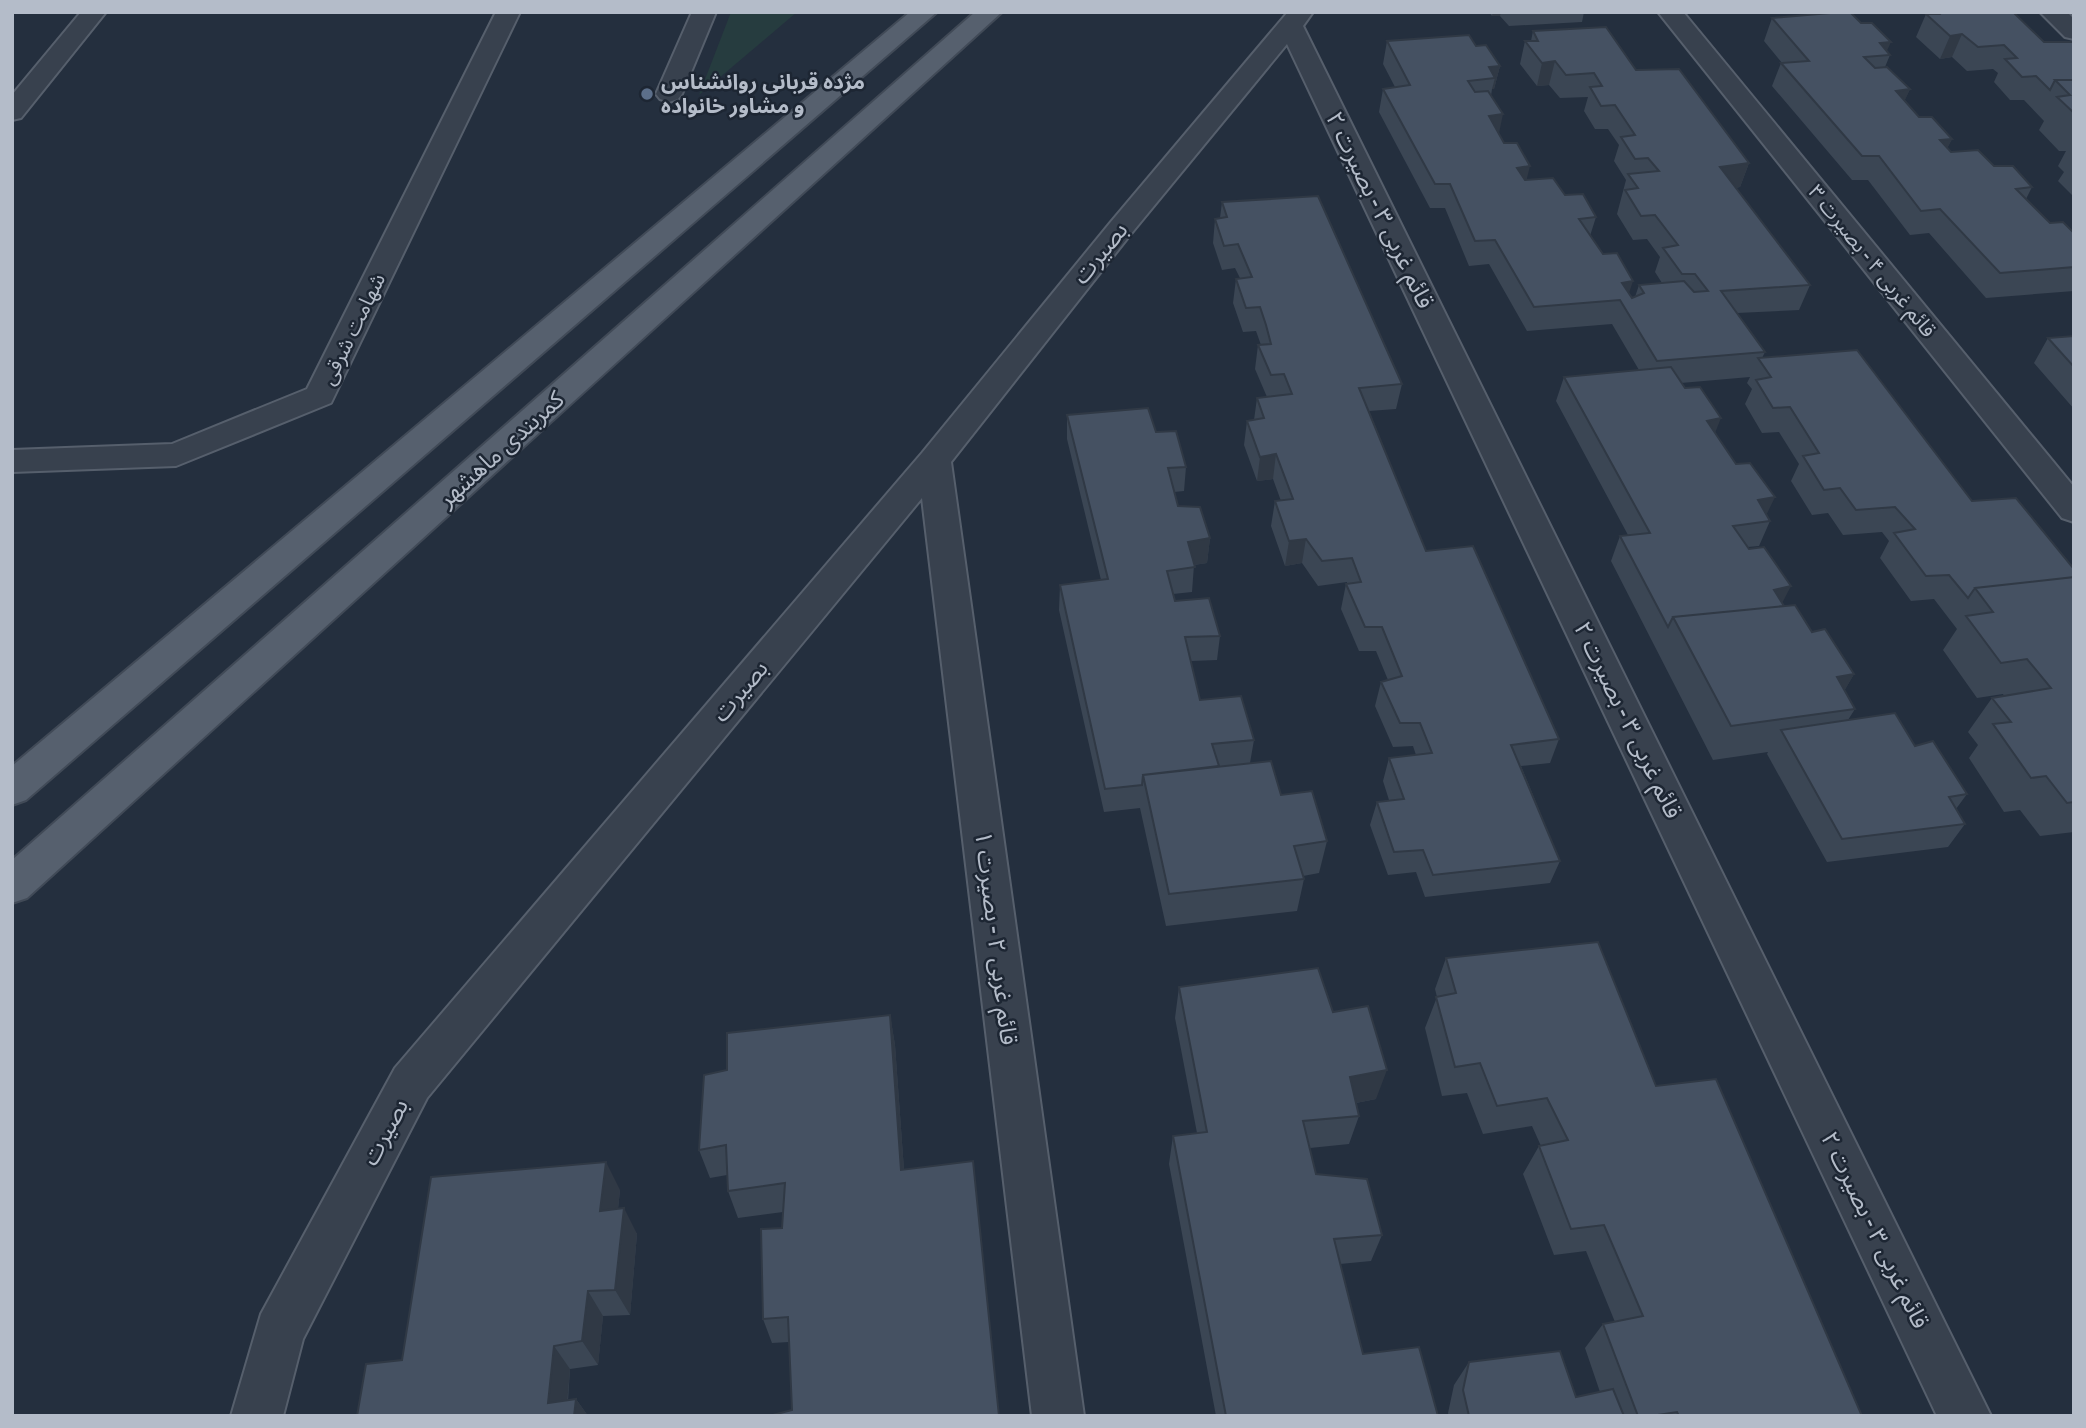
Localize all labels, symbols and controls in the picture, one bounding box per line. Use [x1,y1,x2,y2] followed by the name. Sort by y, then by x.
[661,67,865,120] place label: مژده قربانی روانشناس و مشاور خانواده
[639,86,655,102] marker: مژده قربانی روانشناس و مشاور خانواده
[1317,106,1443,314] street label: قائم غربی ۳ - بصیرت ۲
[1801,178,1943,344] street label: قائم غربی ۴ - بصیرت ۳
[1064,215,1134,290] street label: بصیرت
[313,268,392,390] street label: شهامت شرقی
[430,382,571,514] street label: کمربندی ماهشهر
[1565,616,1691,824] street label: قائم غربی ۳ - بصیرت ۲
[704,653,774,728] street label: بصیرت
[966,829,1026,1047] street label: قائم غربی ۲ - بصیرت ۱
[353,1092,415,1171] street label: بصیرت
[1812,1126,1938,1334] street label: قائم غربی ۳ - بصیرت ۲

